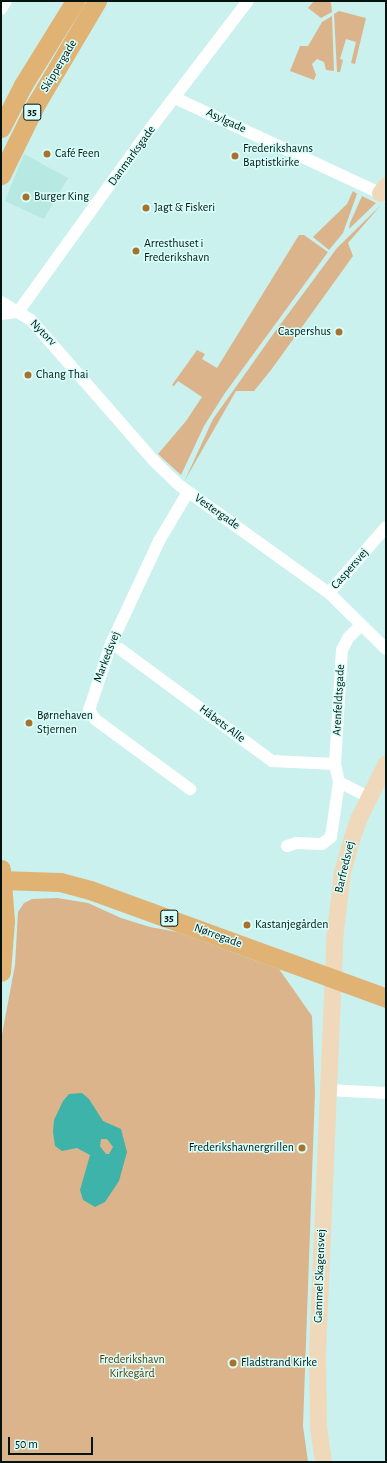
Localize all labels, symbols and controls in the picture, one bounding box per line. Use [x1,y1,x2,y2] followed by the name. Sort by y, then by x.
[38,37,80,95] street label: Skippergade
[23,103,41,121] road number: 35
[204,106,248,136] street label: Asylgade
[105,123,159,189] street label: Danmarksgade
[243,142,313,170] place label: Frederikshavns Baptistkirke
[55,147,100,161] place label: Café Feen
[42,149,52,159] marker: Café Feen
[230,151,240,161] marker: Frederikshavns Baptistkirke
[34,190,89,204] place label: Burger King
[21,192,31,202] marker: Burger King
[154,201,215,215] place label: Jagt & Fiskeri
[141,203,151,213] marker: Jagt & Fiskeri
[144,237,209,265] place label: Arresthuset i Frederikshavn
[131,246,141,256] marker: Arresthuset i Frederikshavn
[27,317,59,349] street label: Nytorv
[278,325,331,339] place label: Caspershus
[334,327,344,337] marker: Caspershus
[36,368,88,382] place label: Chang Thai
[23,370,33,380] marker: Chang Thai
[191,491,243,533] street label: Vestergade
[328,545,372,593] street label: Caspersvej
[91,629,123,685] street label: Markedsvej
[330,664,348,736] street label: Arenfeldtsgade
[196,702,248,746] street label: Håbets Alle
[37,709,93,737] place label: Børnehaven Stjernen
[24,718,34,728] marker: Børnehaven Stjernen
[332,840,358,894] street label: Barfredsvej
[160,909,178,927] road number: 35
[255,918,328,932] place label: Kastanjegården
[242,920,252,930] marker: Kastanjegården
[192,921,244,951] street label: Nørregade
[189,1141,294,1155] place label: Frederikshavnergrillen
[297,1143,307,1153] marker: Frederikshavnergrillen
[311,1229,329,1323] street label: Gammel Skagensvej
[99,1353,165,1381] park label: Frederikshavn Kirkegård
[241,1356,317,1370] place label: Fladstrand Kirke
[228,1358,238,1368] marker: Fladstrand Kirke
[10,1429,95,1455] scale bar
[15,1438,38,1450] text: 50 m

